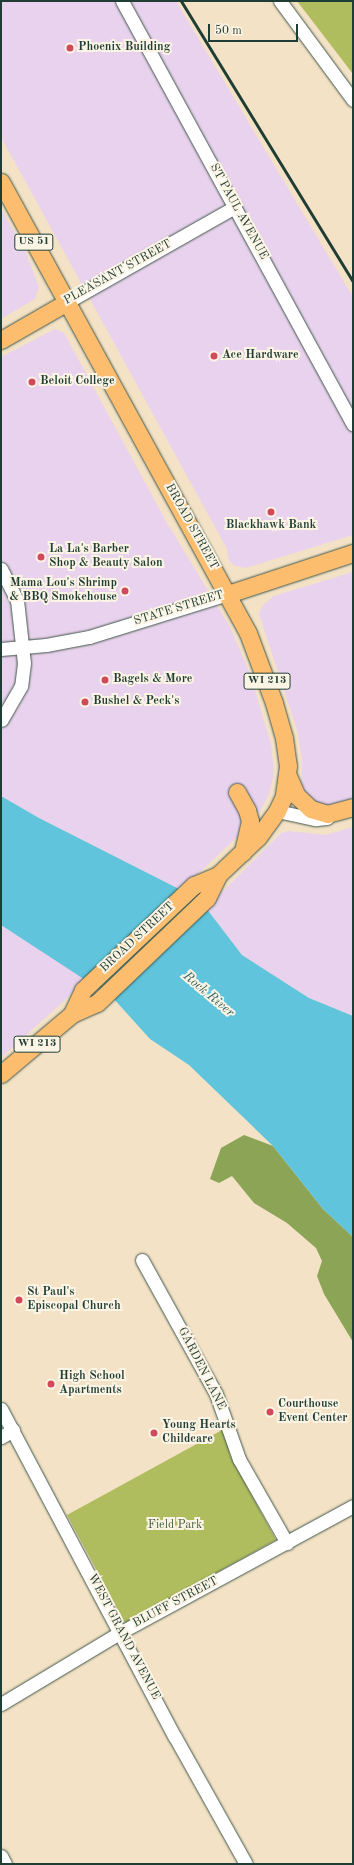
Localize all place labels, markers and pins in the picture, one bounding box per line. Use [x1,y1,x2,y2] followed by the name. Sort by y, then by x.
[78,41,170,55] place label: Phoenix Building
[65,43,75,53] marker: Phoenix Building
[222,349,299,363] place label: Ace Hardware
[209,351,219,361] marker: Ace Hardware
[40,375,115,389] place label: Beloit College
[27,377,37,387] marker: Beloit College
[266,507,276,517] marker: Blackhawk Bank
[226,519,316,533] place label: Blackhawk Bank
[49,543,163,571] place label: La La's Barber Shop & Beauty Salon
[36,552,46,562] marker: La La's Barber Shop & Beauty Salon
[10,577,117,605] place label: Mama Lou's Shrimp & BBQ Smokehouse
[120,586,130,596] marker: Mama Lou's Shrimp & BBQ Smokehouse
[113,673,193,687] place label: Bagels & More
[100,675,110,685] marker: Bagels & More
[93,695,179,709] place label: Bushel & Peck's
[80,697,90,707] marker: Bushel & Peck's
[27,1286,121,1314] place label: St Paul's Episcopal Church
[14,1295,24,1305] marker: St Paul's Episcopal Church
[59,1370,125,1398] place label: High School Apartments
[46,1379,56,1389] marker: High School Apartments
[278,1398,348,1426] place label: Courthouse Event Center
[265,1407,275,1417] marker: Courthouse Event Center
[162,1419,236,1447] place label: Young Hearts Childcare
[149,1428,159,1438] marker: Young Hearts Childcare

